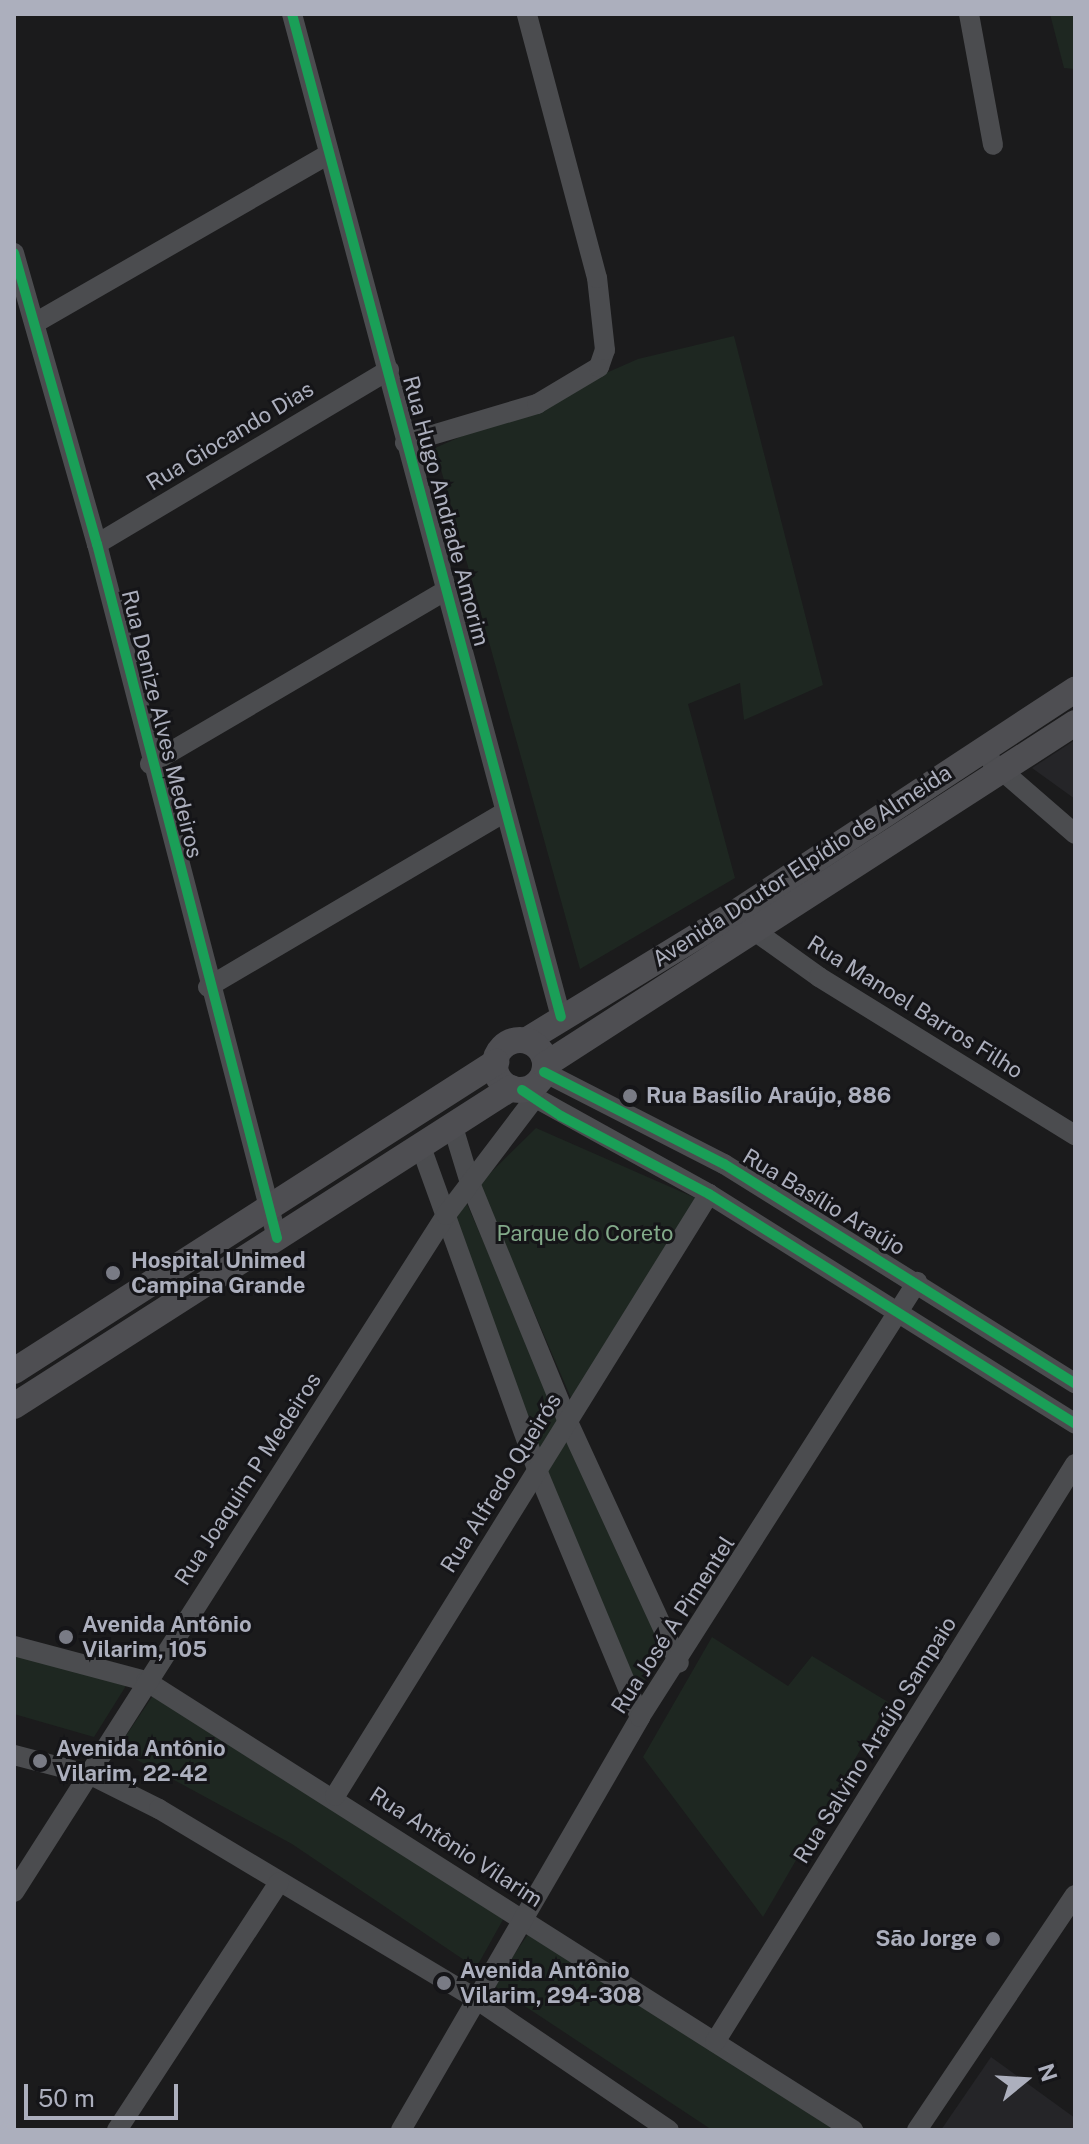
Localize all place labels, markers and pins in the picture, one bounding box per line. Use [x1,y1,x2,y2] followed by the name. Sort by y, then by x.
[646,1083,892,1109] place label: Rua Basílio Araújo, 886
[621,1087,639,1105] marker: Rua Basílio Araújo, 886
[131,1247,306,1298] place label: Hospital Unimed Campina Grande
[102,1262,124,1284] marker: Hospital Unimed Campina Grande
[82,1611,252,1662] place label: Avenida Antônio Vilarim, 105
[57,1628,75,1646] marker: Avenida Antônio Vilarim, 105
[56,1735,226,1786] place label: Avenida Antônio Vilarim, 22-42
[31,1752,49,1770] marker: Avenida Antônio Vilarim, 22-42
[875,1926,977,1952] place label: São Jorge
[984,1930,1002,1948] marker: São Jorge
[460,1957,642,2008] place label: Avenida Antônio Vilarim, 294-308
[435,1974,453,1992] marker: Avenida Antônio Vilarim, 294-308

